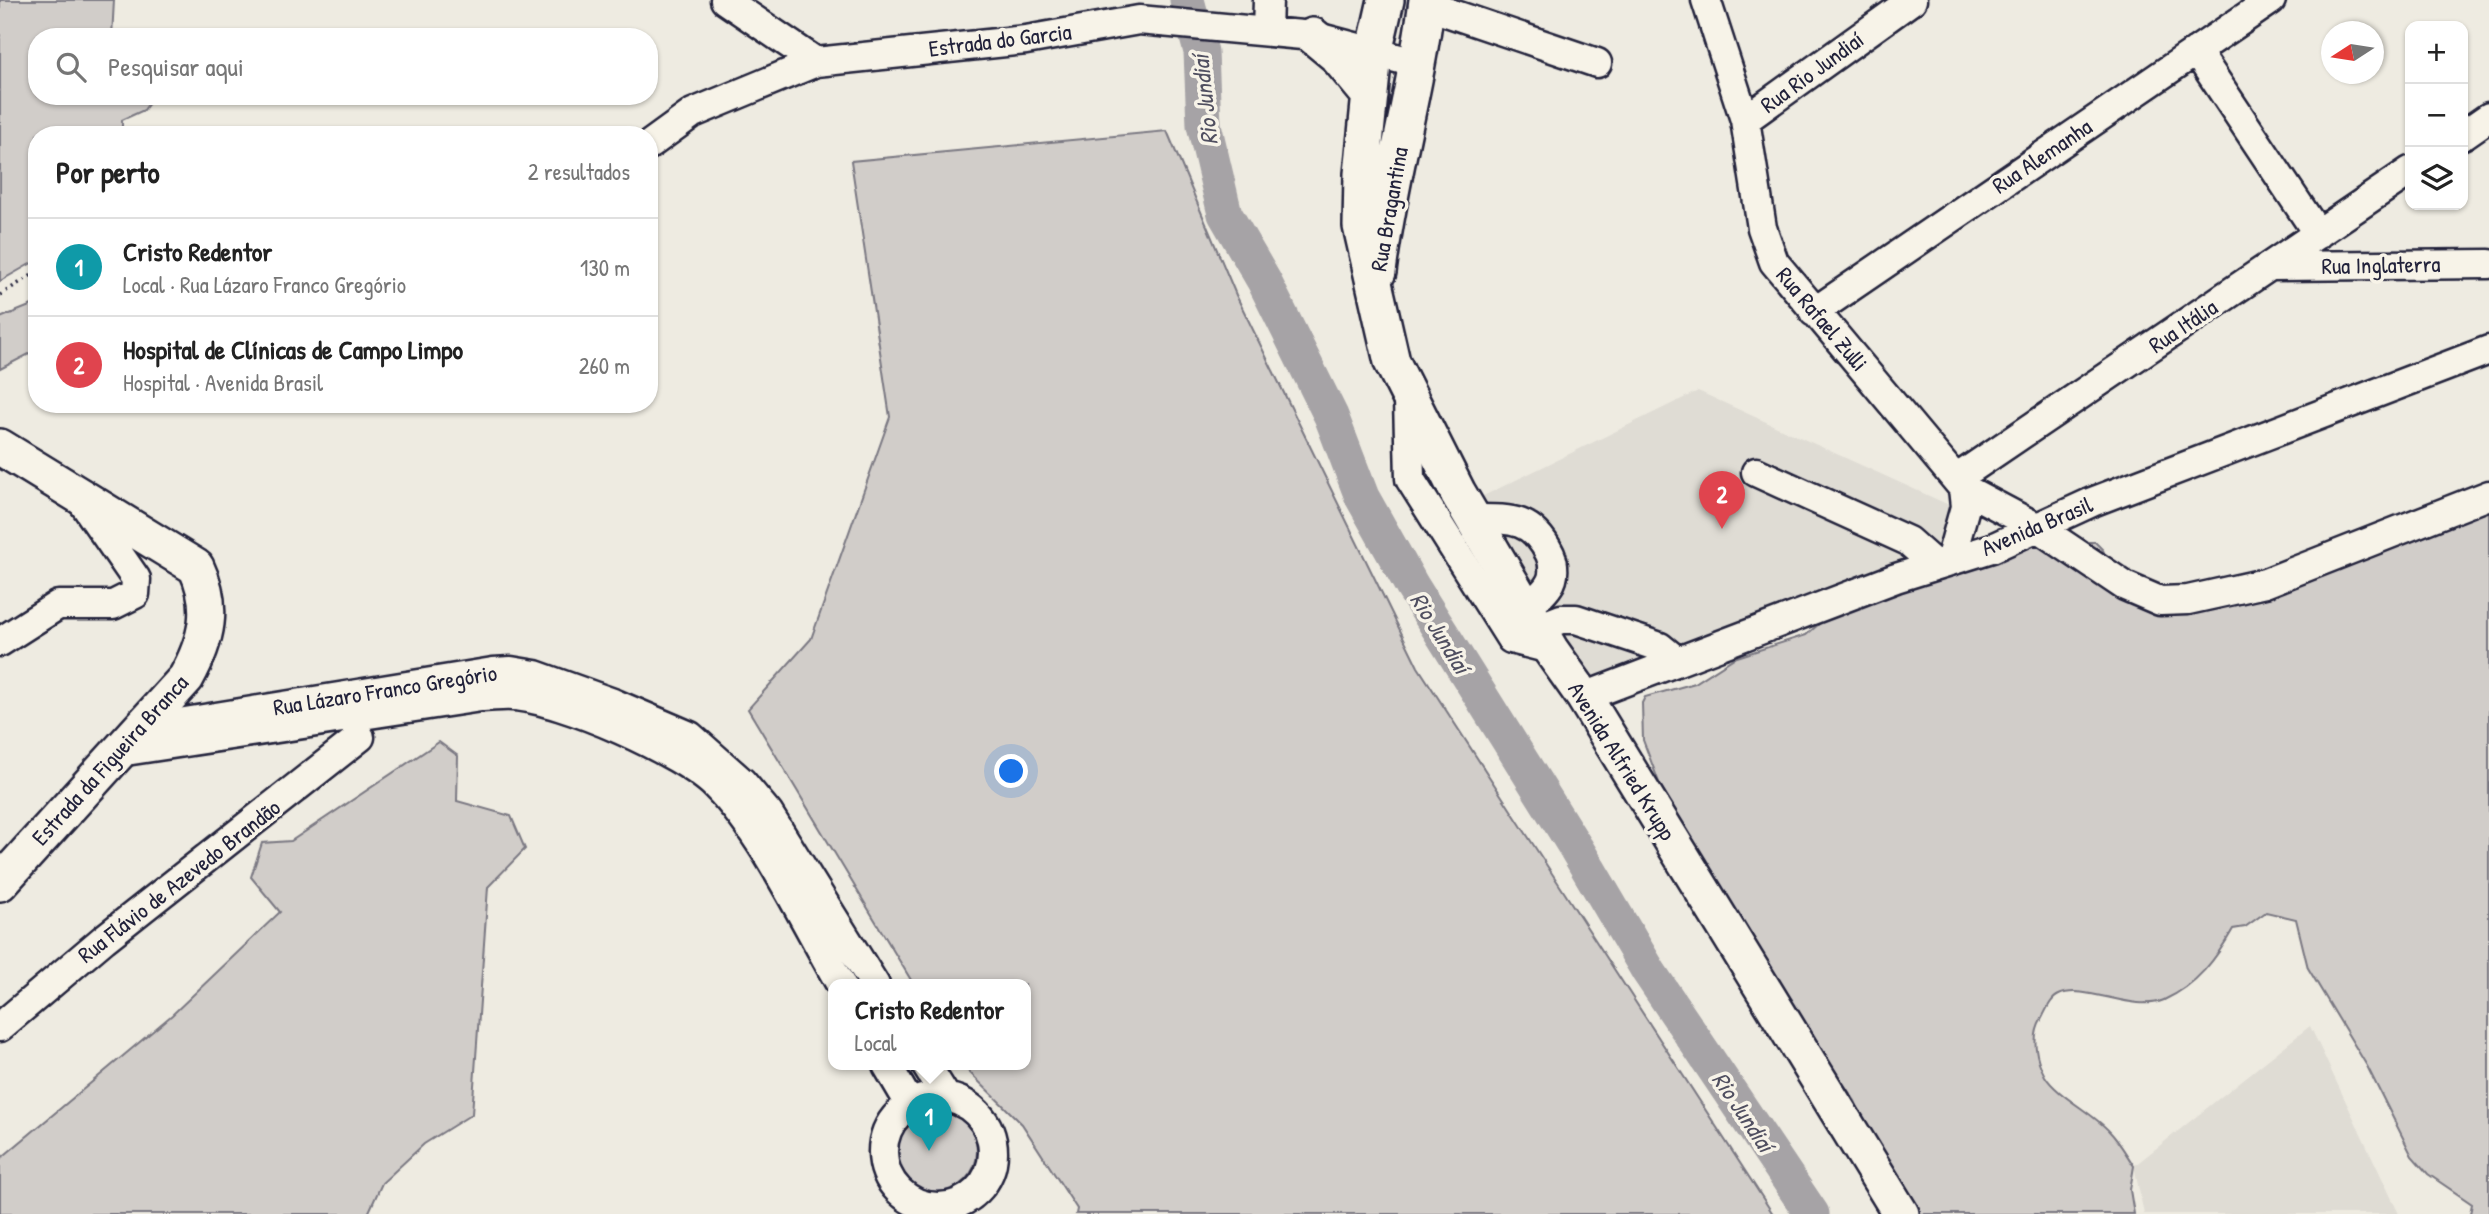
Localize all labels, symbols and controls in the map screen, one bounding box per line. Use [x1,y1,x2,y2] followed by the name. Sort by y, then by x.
[927,15,1073,64] street label: Estrada do Garcia
[2321,21,2384,84] north arrow
[2405,21,2468,210] map controls
[2405,21,2468,84] button: +
[1754,24,1870,120] street label: Rua Rio Jundiaí
[28,28,658,105] search box
[52,48,90,86] icon: search
[108,49,244,84] text: Pesquisar aqui
[1183,50,1225,147] water label: Rio Jundiaí
[2405,84,2468,147] button: −
[1986,111,2098,200] street label: Rua Alemanha
[1362,144,1415,273] street label: Rua Bragantina
[2405,147,2468,210] button: layers
[56,152,160,192] text: Por perto
[528,156,630,187] text: 2 resultados
[123,234,272,269] text: Cristo Redentor
[2321,248,2441,281] street label: Rua Inglaterra
[75,252,83,283] text: 1
[580,252,630,283] text: 130 m
[1770,260,1875,377] street label: Rua Rafael Zulli
[123,269,406,300] text: Local · Rua Lázaro Franco Gregório
[2142,291,2223,360] street label: Rua Itália
[123,332,463,367] text: Hospital de Clínicas de Campo Limpo
[74,350,84,381] text: 2
[579,350,630,381] text: 260 m
[123,367,323,398] text: Hospital · Avenida Brasil
[1699,471,1745,529] pin: 2
[1976,488,2098,563] street label: Avenida Brasil
[1403,586,1480,682] water label: Rio Jundiaí
[271,657,499,722] street label: Rua Lázaro Franco Gregório
[25,668,195,852] street label: Estrada da Figueira Branca
[1561,676,1684,846] street label: Avenida Alfried Krupp
[994,754,1028,788] your location
[71,792,286,970] street label: Rua Flávio de Azevedo Brandão
[828,979,1031,1070] popup
[855,992,1004,1027] text: Cristo Redentor
[855,1027,897,1058] text: Local
[1705,1065,1784,1161] water label: Rio Jundiaí
[906,1093,952,1151] pin: 1

